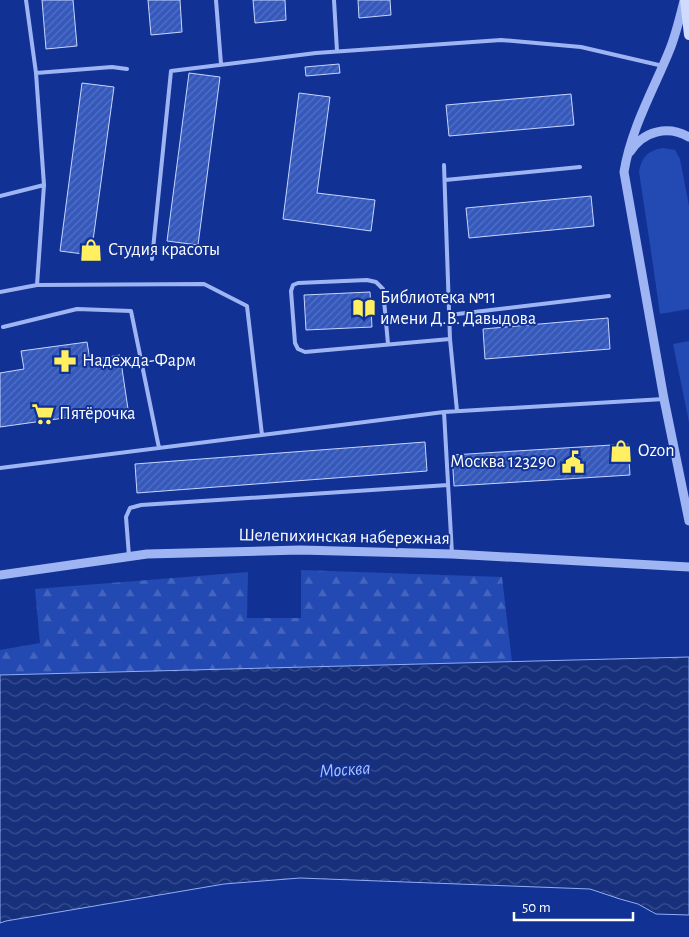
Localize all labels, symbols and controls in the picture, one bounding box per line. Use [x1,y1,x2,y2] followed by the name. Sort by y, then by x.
[78,237,104,263] shop icon: Студия красоты
[108,241,220,259] place label: Студия красоты
[380,288,536,328] place label: Библиотека №11 имени Д.В. Давыдова
[351,295,377,321] library icon: Библиотека №11 имени Д.В. Давыдова
[52,348,78,374] pharmacy icon: Надежда-Фарм
[82,352,196,370] place label: Надежда-Фарм
[30,401,56,427] supermarket icon: Пятёрочка
[59,405,136,423] place label: Пятёрочка
[608,438,634,464] shop icon: Ozon
[638,442,675,460] place label: Ozon
[560,449,586,475] public building icon: Москва 123290
[450,453,556,471] place label: Москва 123290
[238,525,450,548] street label: Шелепихинская набережная
[319,759,371,781] water label: Москва
[514,890,633,922] scale bar
[522,900,551,915] text: 50 m

